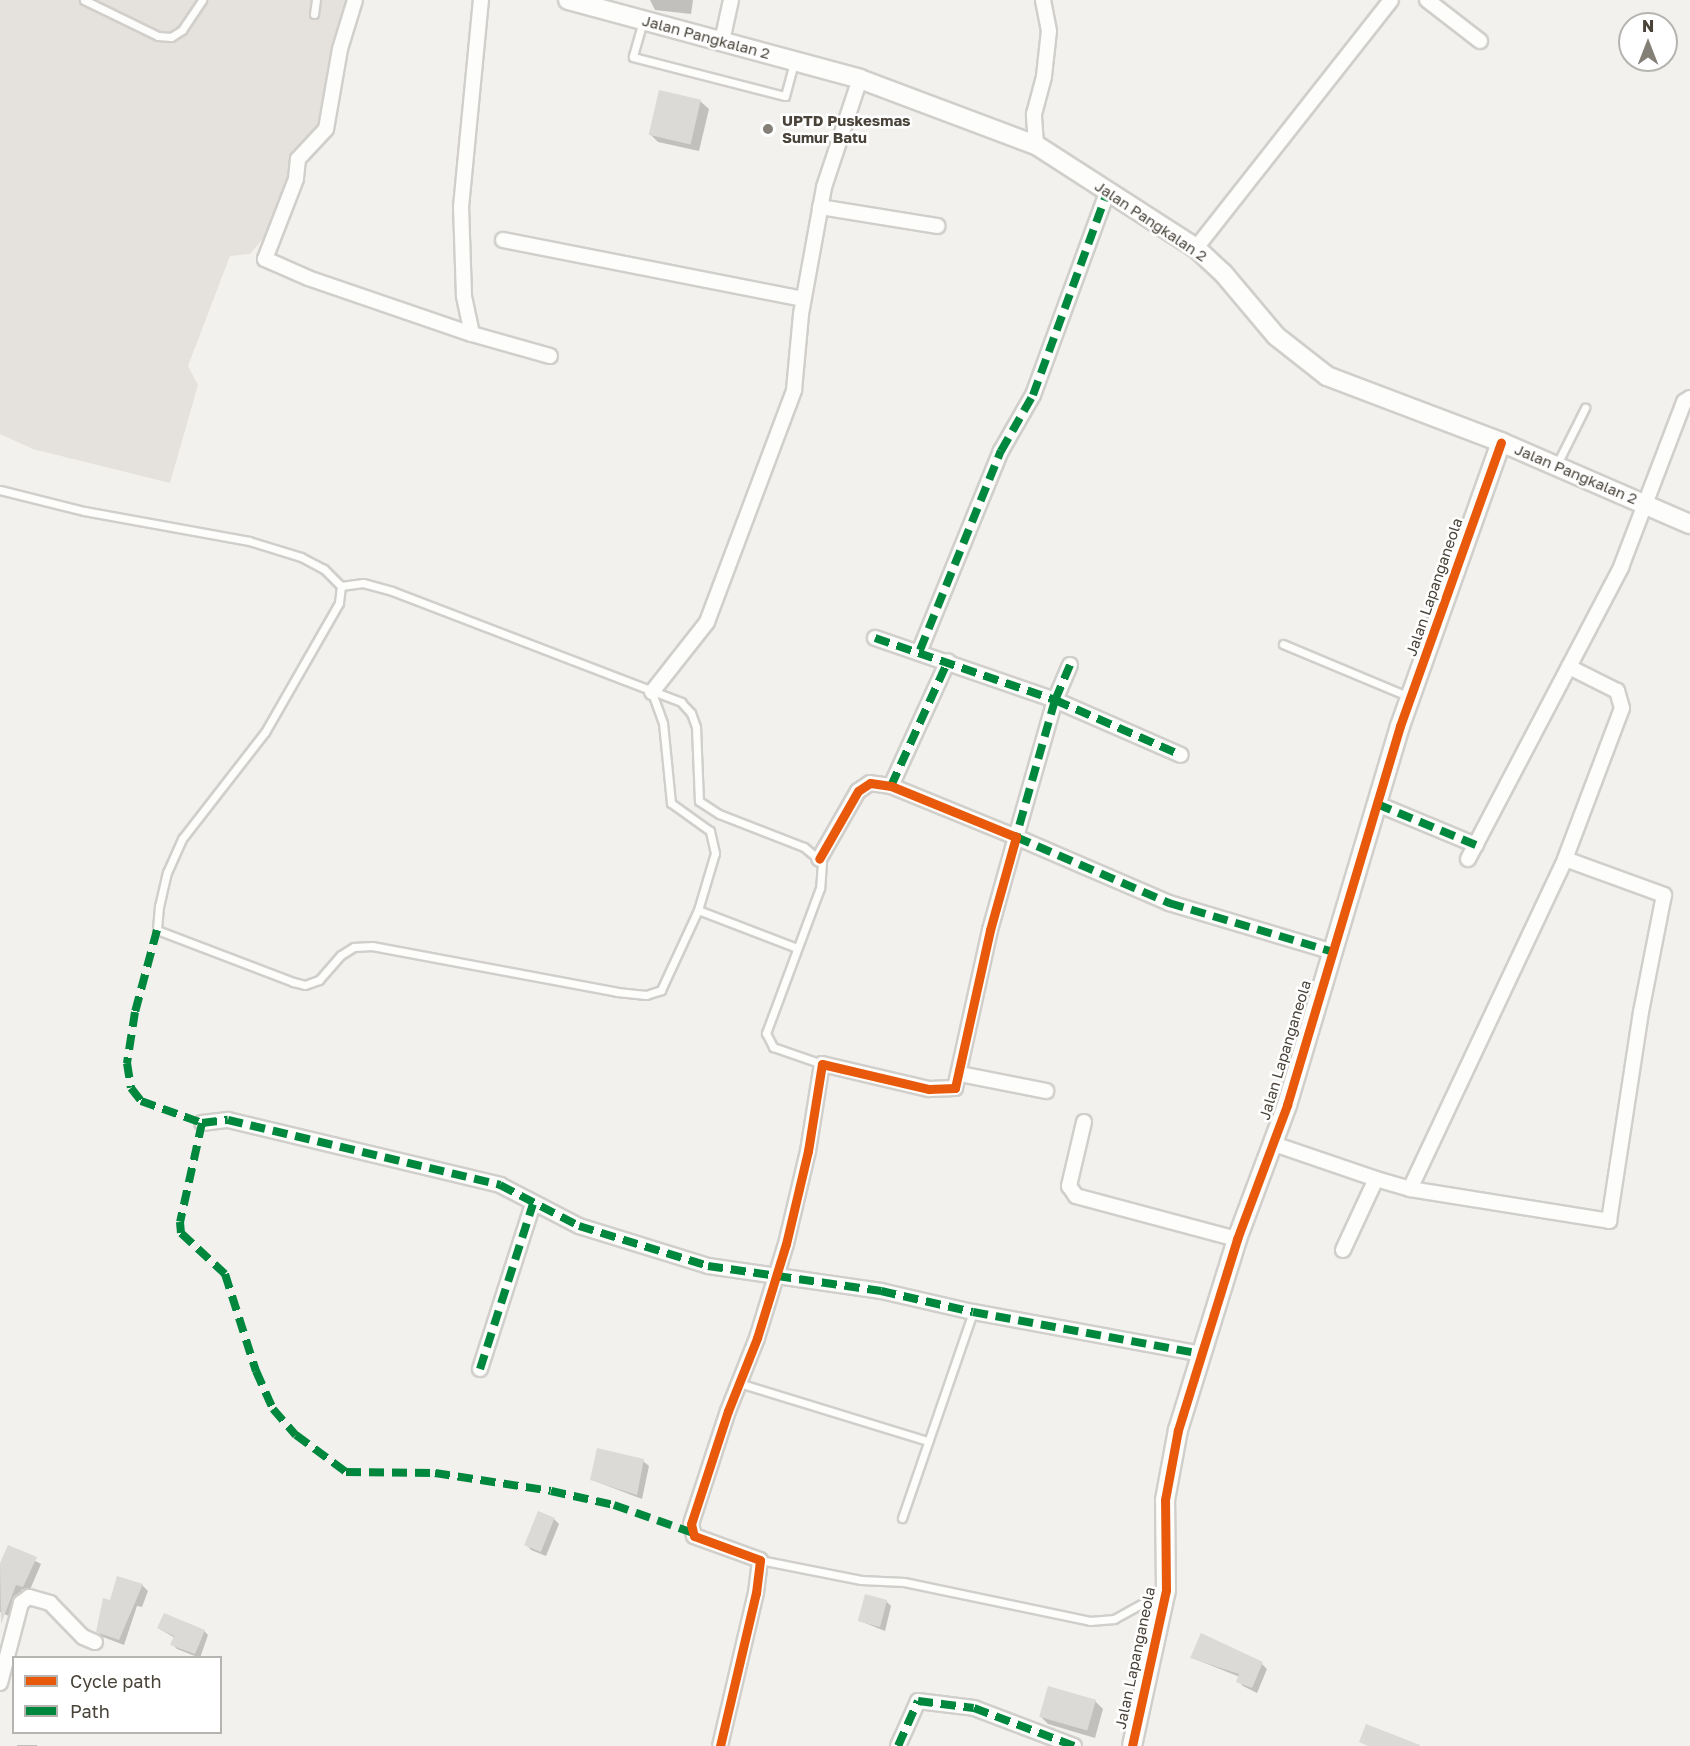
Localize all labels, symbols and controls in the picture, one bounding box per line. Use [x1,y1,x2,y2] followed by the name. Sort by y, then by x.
[640,11,772,63] street label: Jalan Pangkalan 2
[1618,12,1678,72] north arrow
[1642,16,1654,36] text: N
[782,111,910,146] place label: UPTD Puskesmas Sumur Batu
[759,120,777,138] marker: UPTD Puskesmas Sumur Batu
[1091,177,1211,265] street label: Jalan Pangkalan 2
[1512,440,1640,508] street label: Jalan Pangkalan 2
[1402,515,1466,659] street label: Jalan Lapanganeola
[1255,978,1315,1122] street label: Jalan Lapanganeola
[1111,1585,1159,1731] street label: Jalan Lapanganeola
[12,1656,222,1734] legend
[70,1670,162,1692] text: Cycle path
[70,1700,110,1722] text: Path

